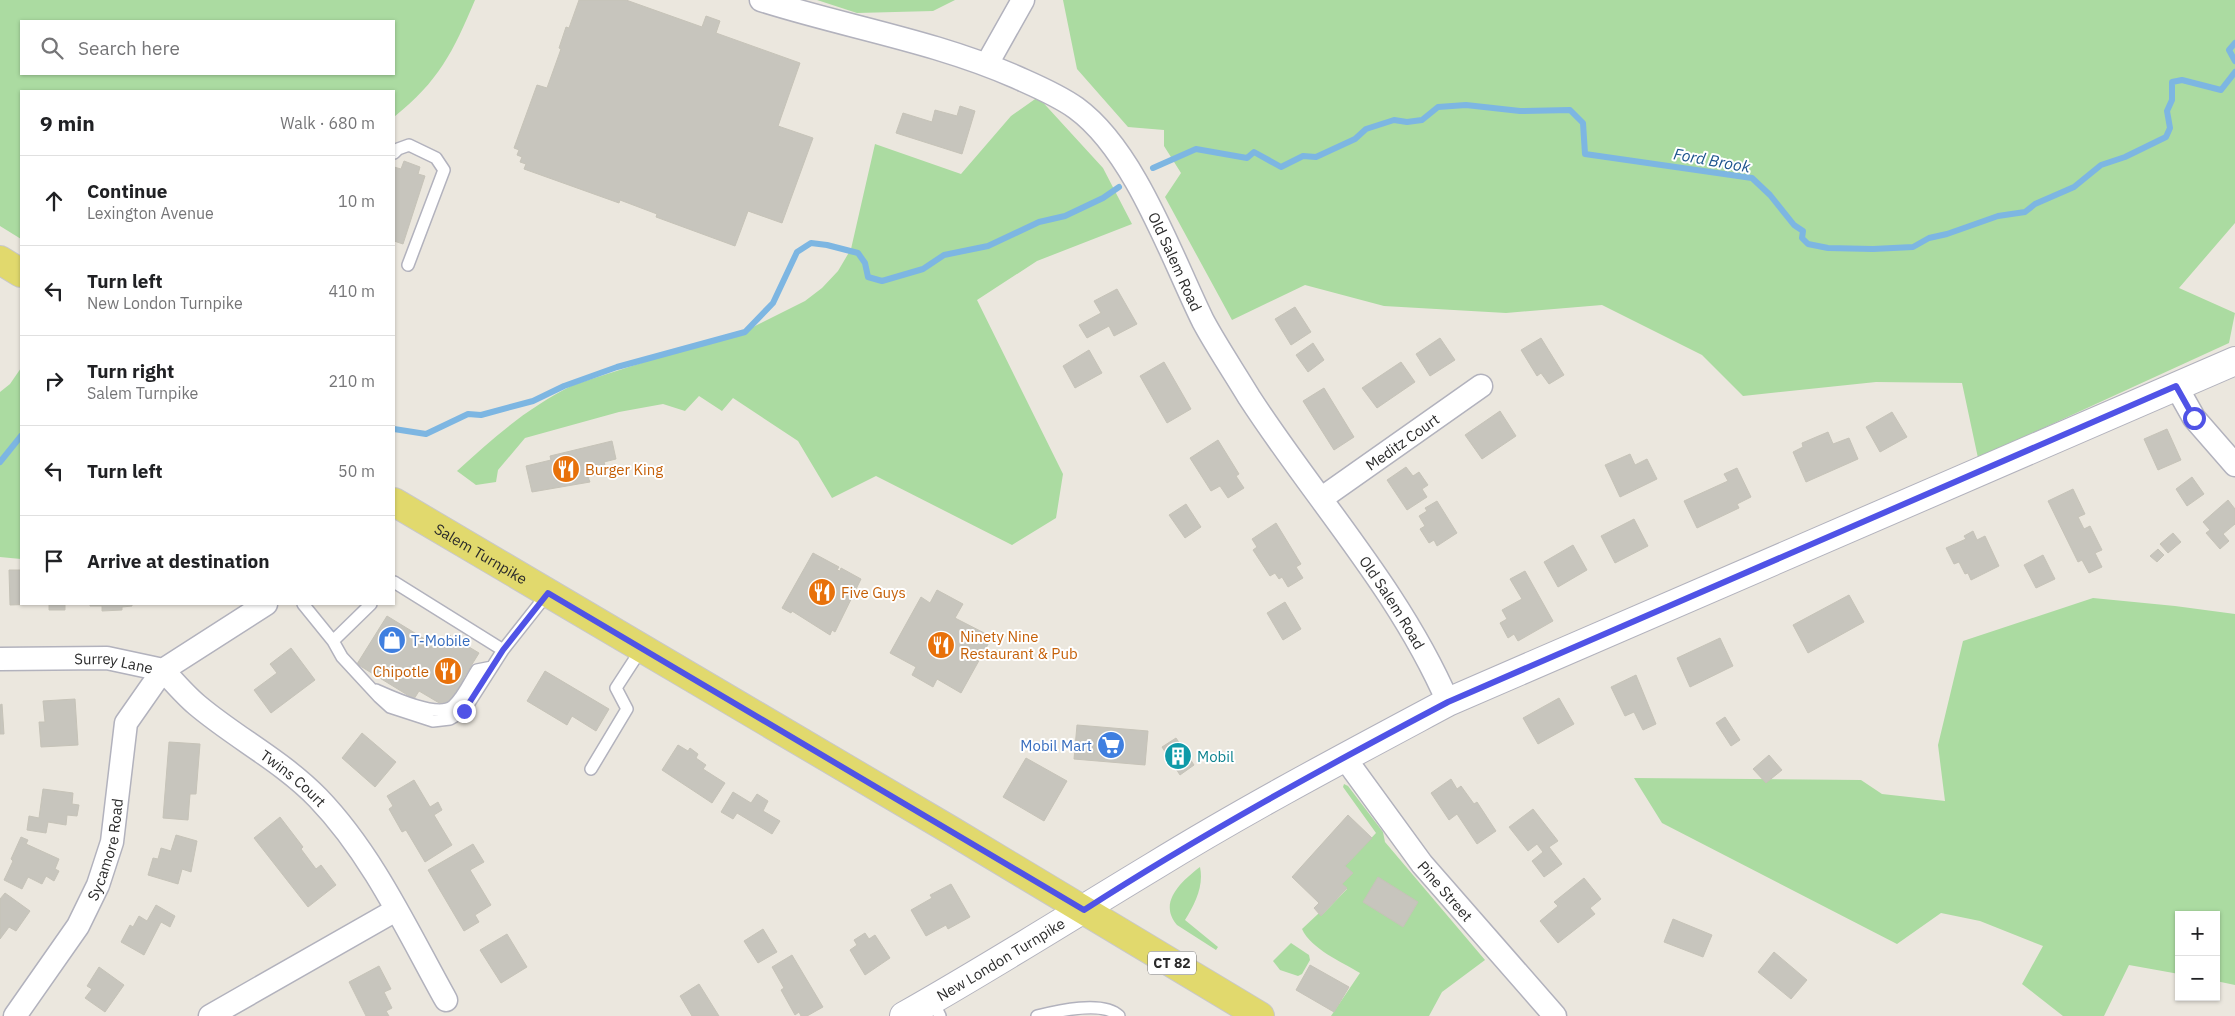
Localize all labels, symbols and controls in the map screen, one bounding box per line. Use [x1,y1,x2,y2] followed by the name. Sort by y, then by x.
[20,20,395,75] search box
[38,34,66,62] icon: search
[78,36,180,60] text: Search here
[40,109,95,137] text: 9 min
[280,113,375,133] text: Walk · 680 m
[1672,143,1753,177] water label: Ford Brook
[87,179,167,203] text: Continue
[40,187,68,215] icon: ahead
[338,191,375,211] text: 10 m
[87,203,214,223] text: Lexington Avenue
[1144,209,1206,314] street label: Old Salem Road
[87,269,163,293] text: Turn left
[40,277,68,305] icon: left
[328,281,375,301] text: 410 m
[87,293,243,313] text: New London Turnpike
[87,359,174,383] text: Turn right
[40,367,68,395] icon: right
[328,371,375,391] text: 210 m
[87,383,198,403] text: Salem Turnpike
[2183,407,2206,430] route start
[1362,409,1443,474] street label: Meditz Court
[551,454,581,484] restaurant icon: Burger King
[40,457,68,485] icon: left
[87,459,163,483] text: Turn left
[585,460,663,479] place label: Burger King
[338,461,375,481] text: 50 m
[431,519,531,588] street label: Salem Turnpike
[40,547,68,575] icon: arrive
[87,549,270,573] text: Arrive at destination
[1356,552,1429,652] street label: Old Salem Road
[807,577,837,607] restaurant icon: Five Guys
[841,583,906,602] place label: Five Guys
[377,625,407,655] shop icon: T-Mobile
[960,627,1078,663] place label: Ninety Nine Restaurant & Pub
[926,630,956,660] restaurant icon: Ninety Nine Restaurant & Pub
[411,631,470,650] place label: T-Mobile
[74,648,155,677] street label: Surrey Lane
[433,656,463,686] restaurant icon: Chipotle
[373,662,429,681] place label: Chipotle
[453,700,476,723] route end
[1096,730,1126,760] supermarket icon: Mobil Mart
[1020,736,1092,755] place label: Mobil Mart
[1163,741,1193,771] building icon: Mobil
[257,745,331,810] street label: Twins Court
[1197,747,1234,766] place label: Mobil
[82,797,127,904] street label: Sycamore Road
[1414,857,1477,925] street label: Pine Street
[2175,911,2220,1001] map controls
[2175,911,2220,956] button: +
[933,913,1068,1005] street label: New London Turnpike
[1148,951,1196,974] road number: CT 82
[2175,956,2220,1001] button: −

